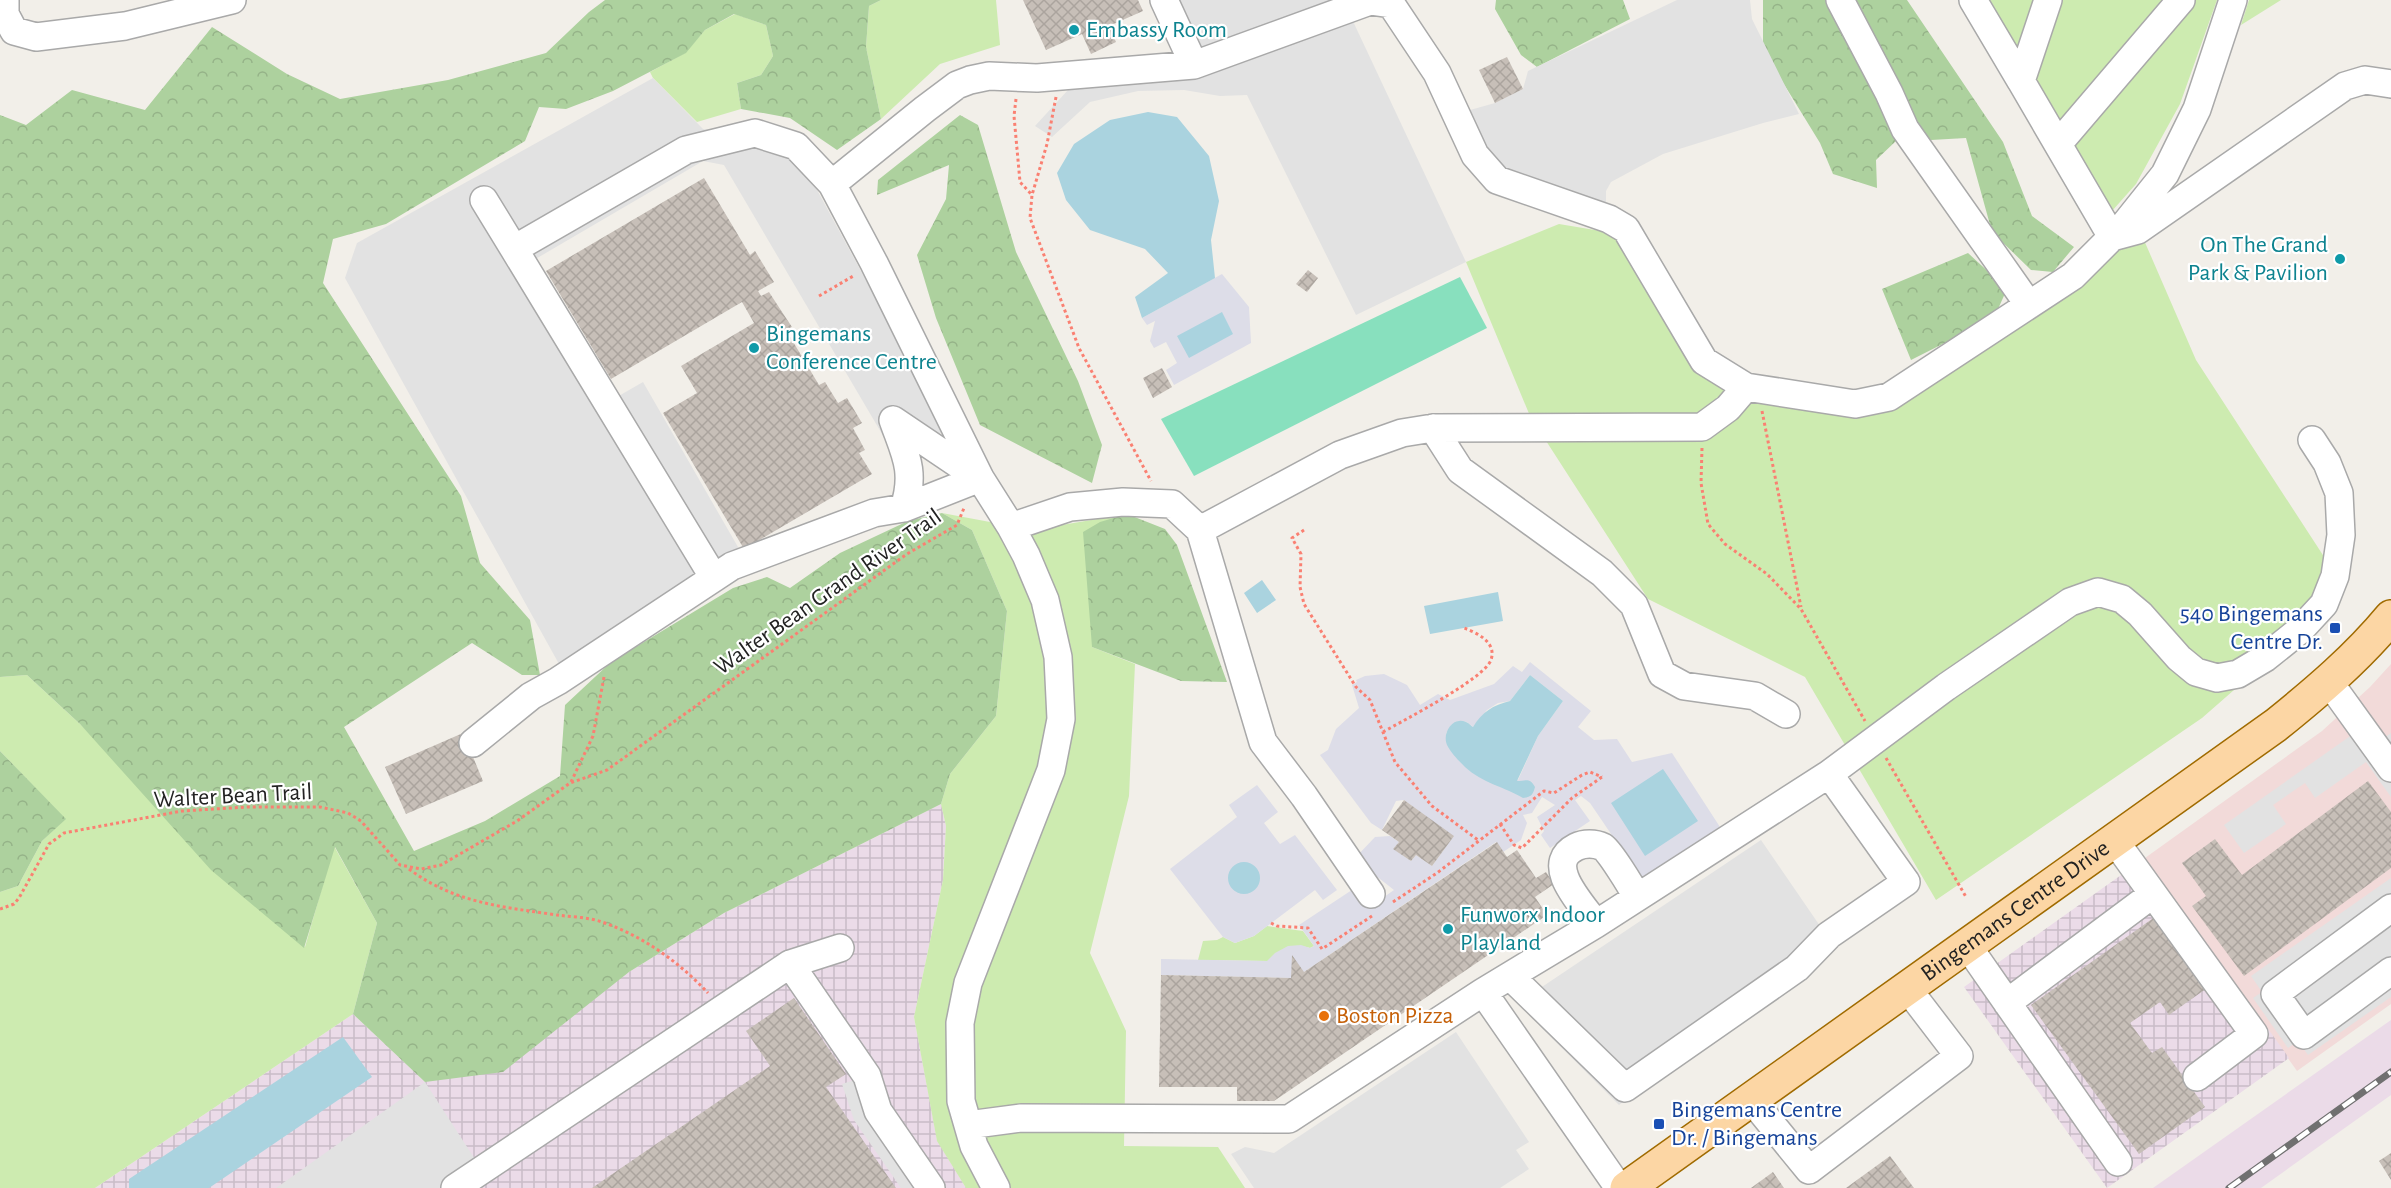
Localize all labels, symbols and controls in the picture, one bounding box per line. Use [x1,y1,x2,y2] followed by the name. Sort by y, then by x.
[1086,18,1227,42] place label: Embassy Room
[1067,23,1081,37] marker: Embassy Room
[2188,233,2328,285] place label: On The Grand Park & Pavilion
[2333,252,2347,266] marker: On The Grand Park & Pavilion
[766,322,937,374] place label: Bingemans Conference Centre
[747,341,761,355] marker: Bingemans Conference Centre
[710,504,946,680] street label: Walter Bean Grand River Trail
[2180,602,2323,654] place label: 540 Bingemans Centre Dr.
[2328,621,2342,635] marker: 540 Bingemans Centre Dr.
[153,780,313,812] street label: Walter Bean Trail
[1917,836,2114,986] street label: Bingemans Centre Drive
[1460,903,1605,955] place label: Funworx Indoor Playland
[1441,922,1455,936] marker: Funworx Indoor Playland
[1336,1004,1454,1028] place label: Boston Pizza
[1317,1009,1331,1023] marker: Boston Pizza
[1671,1098,1842,1150] place label: Bingemans Centre Dr. / Bingemans
[1652,1117,1666,1131] marker: Bingemans Centre Dr. / Bingemans

